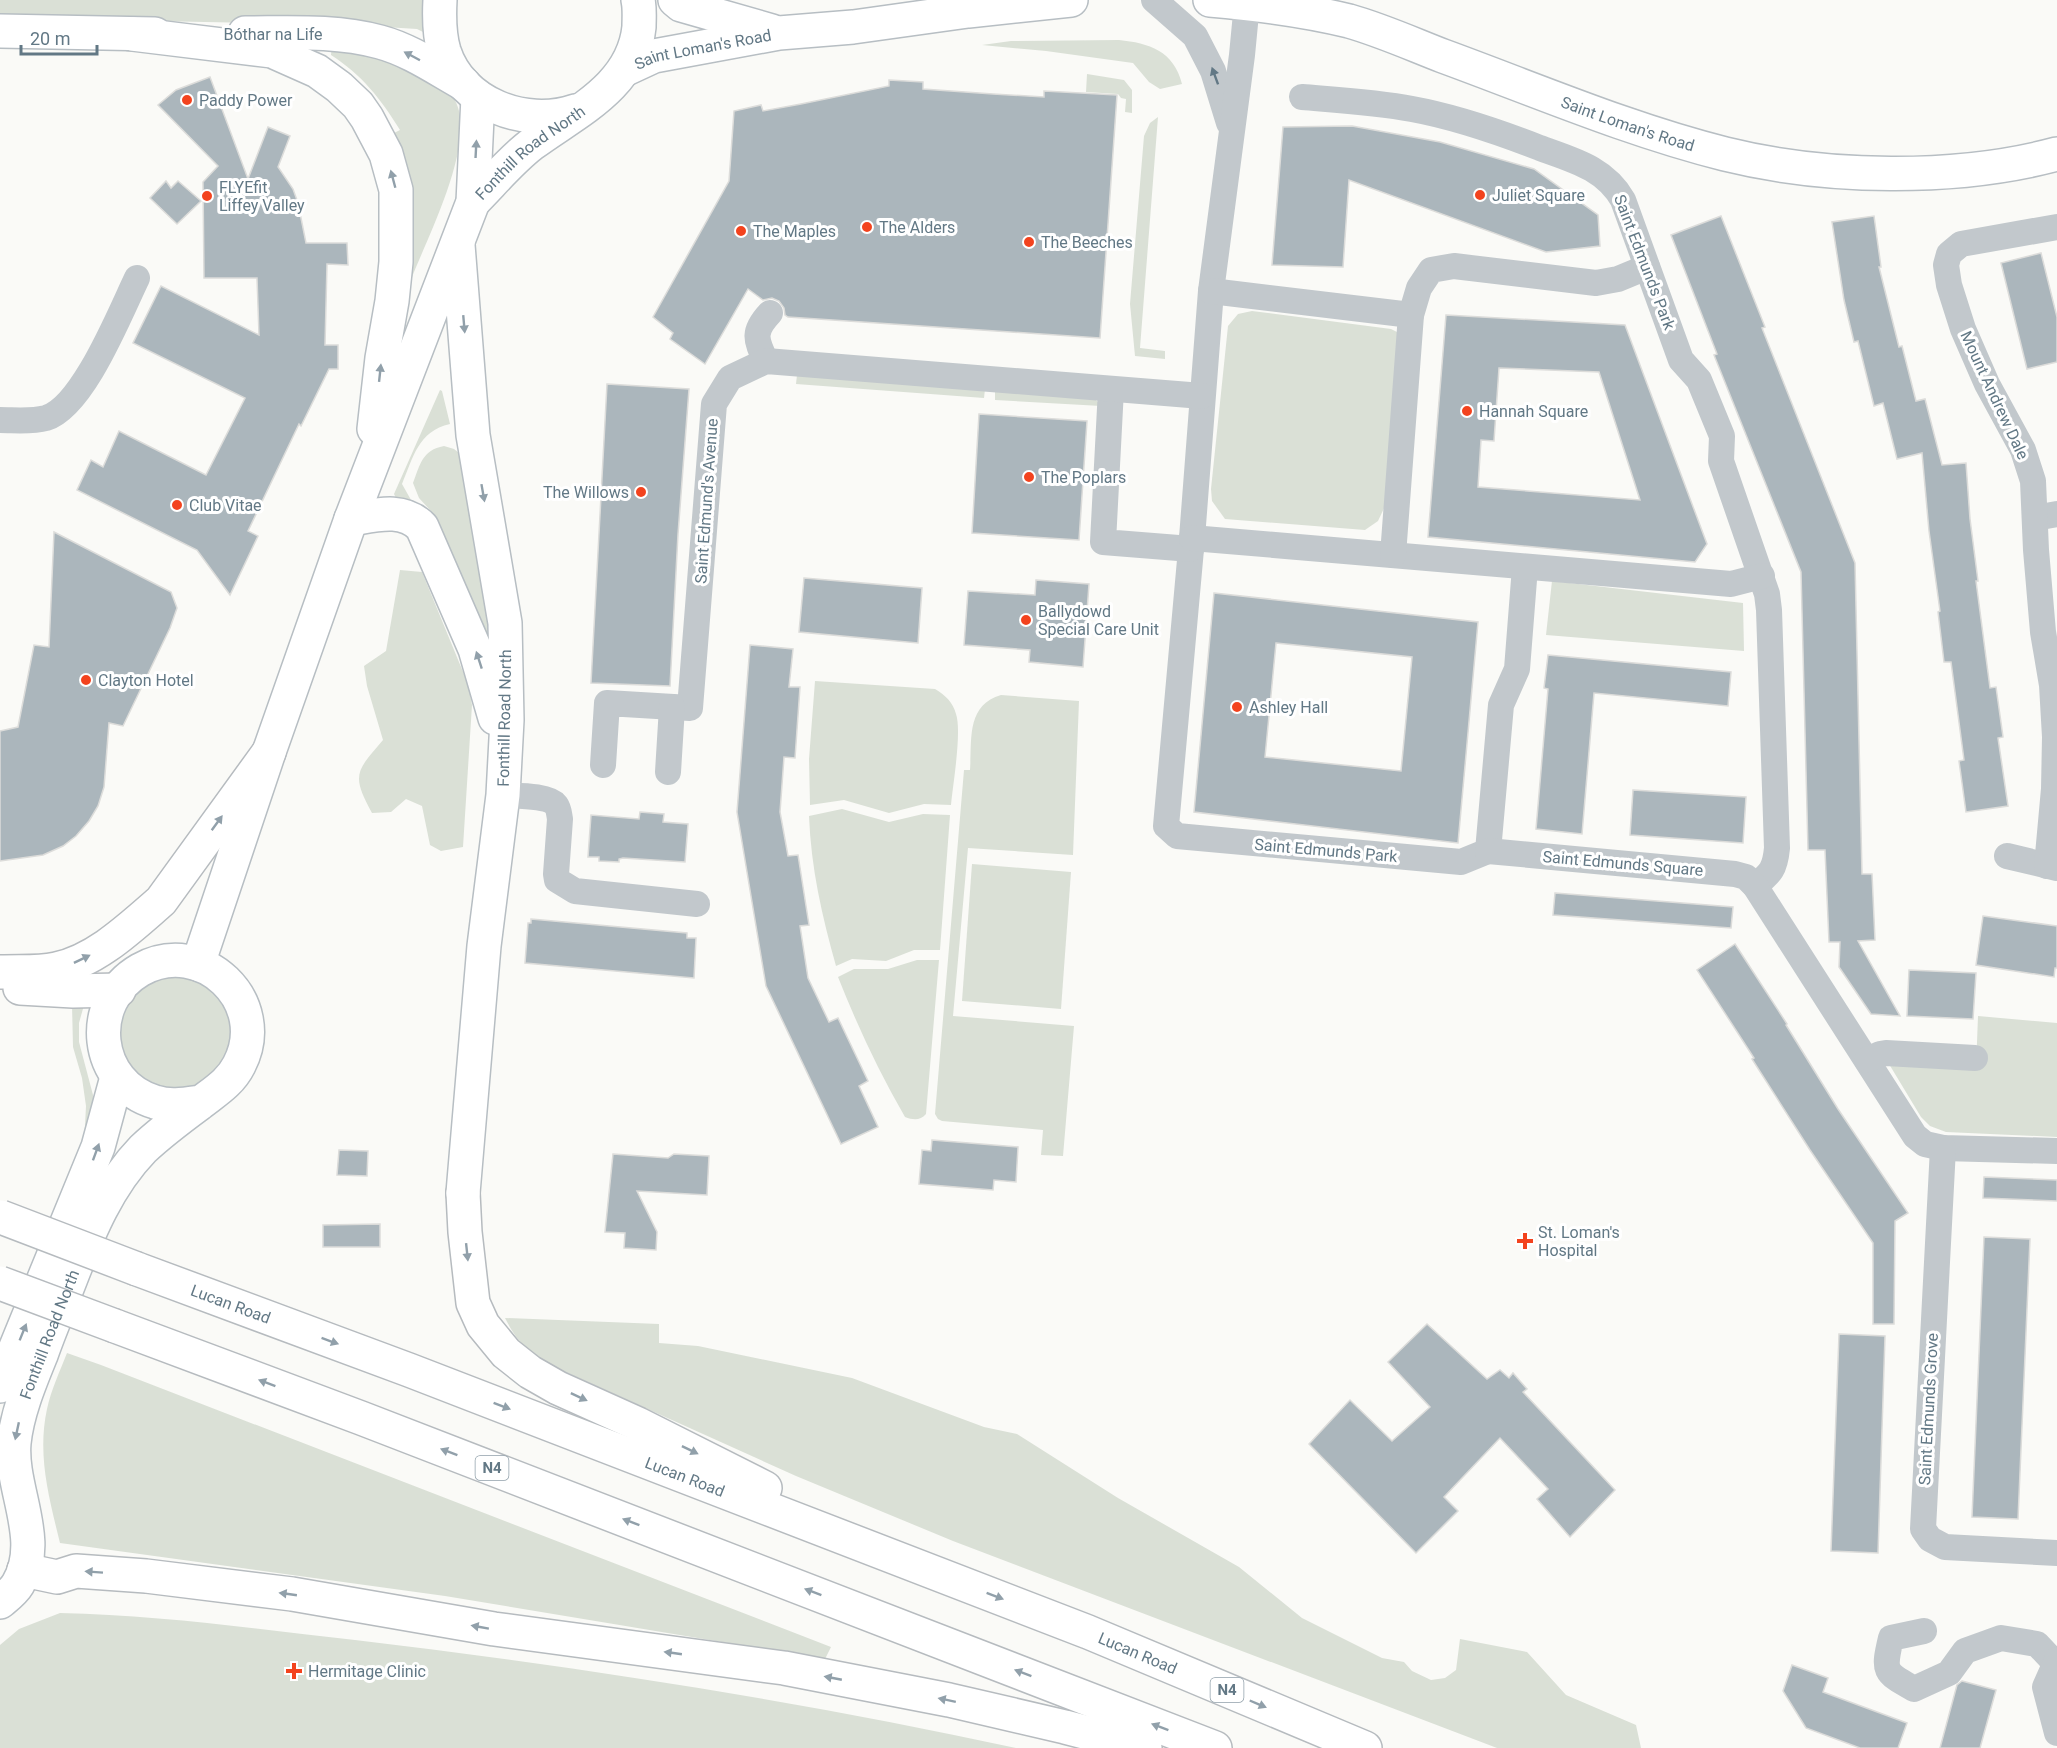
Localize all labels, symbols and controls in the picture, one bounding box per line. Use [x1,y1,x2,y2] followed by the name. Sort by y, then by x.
[21,18,98,56] scale bar
[223,25,323,44] street label: Bóthar na Life
[631,26,773,74] street label: Saint Loman's Road
[30,28,70,49] text: 20 m
[404,51,421,61] one-way arrow
[1209,67,1219,85] one-way arrow
[199,91,293,110] place label: Paddy Power
[180,93,194,107] marker: Paddy Power
[1558,93,1697,155] street label: Saint Loman's Road
[472,102,589,204] street label: Fonthill Road North
[471,140,480,159] one-way arrow
[388,170,398,189] one-way arrow
[219,178,305,215] place label: FLYEfit Liffey Valley
[1492,186,1585,205] place label: Juliet Square
[1473,188,1487,202] marker: Juliet Square
[200,189,214,203] marker: FLYEfit Liffey Valley
[1610,192,1679,333] street label: Saint Edmunds Park
[879,218,955,237] place label: The Alders
[860,220,874,234] marker: The Alders
[753,222,836,241] place label: The Maples
[734,224,748,238] marker: The Maples
[1041,233,1133,252] place label: The Beeches
[1022,235,1036,249] marker: The Beeches
[459,315,469,334] one-way arrow
[1956,328,2033,462] street label: Mount Andrew Dale
[375,363,385,382] one-way arrow
[1479,402,1588,421] place label: Hannah Square
[1460,404,1474,418] marker: Hannah Square
[691,418,722,584] street label: Saint Edmund's Avenue
[1041,468,1126,487] place label: The Poplars
[1022,470,1036,484] marker: The Poplars
[543,483,629,502] place label: The Willows
[479,484,488,503] one-way arrow
[634,485,648,499] marker: The Willows
[189,496,262,515] place label: Club Vitae
[170,498,184,512] marker: Club Vitae
[1038,602,1159,639] place label: Ballydowd Special Care Unit
[1019,613,1033,627] marker: Ballydowd Special Care Unit
[494,649,515,787] street label: Fonthill Road North
[473,651,483,669] one-way arrow
[98,671,194,690] place label: Clayton Hotel
[79,673,93,687] marker: Clayton Hotel
[1249,698,1328,717] place label: Ashley Hall
[1230,700,1244,714] marker: Ashley Hall
[211,815,223,830] one-way arrow
[1254,835,1399,866] street label: Saint Edmunds Park
[1542,847,1704,880] street label: Saint Edmunds Square
[74,955,91,964] one-way arrow
[92,1142,102,1160] one-way arrow
[1538,1223,1620,1260] place label: St. Loman's Hospital
[1516,1232,1534,1250] marker: St. Loman's Hospital
[462,1242,472,1261] one-way arrow
[16,1267,83,1402] street label: Fonthill Road North
[188,1281,273,1328] street label: Lucan Road
[18,1323,28,1341] one-way arrow
[1915,1332,1942,1486] street label: Saint Edmunds Grove
[321,1336,339,1346] one-way arrow
[258,1377,276,1387] one-way arrow
[570,1393,587,1402] one-way arrow
[493,1402,511,1412] one-way arrow
[11,1422,21,1441] one-way arrow
[681,1445,699,1455] one-way arrow
[440,1447,458,1457] one-way arrow
[642,1453,727,1501] street label: Lucan Road
[476,1456,508,1480] road number: N4
[622,1517,640,1527] one-way arrow
[85,1568,104,1577] one-way arrow
[804,1587,822,1597] one-way arrow
[278,1590,297,1599] one-way arrow
[986,1592,1004,1601] one-way arrow
[470,1622,489,1631] one-way arrow
[1095,1628,1180,1678] street label: Lucan Road
[664,1648,683,1658] one-way arrow
[285,1662,303,1680] marker: Hermitage Clinic
[308,1662,426,1681] place label: Hermitage Clinic
[1014,1668,1032,1677] one-way arrow
[824,1673,843,1682] one-way arrow
[1210,1678,1244,1702] road number: N4
[937,1695,956,1704] one-way arrow
[1250,1699,1268,1709] one-way arrow
[1151,1721,1169,1731] one-way arrow

